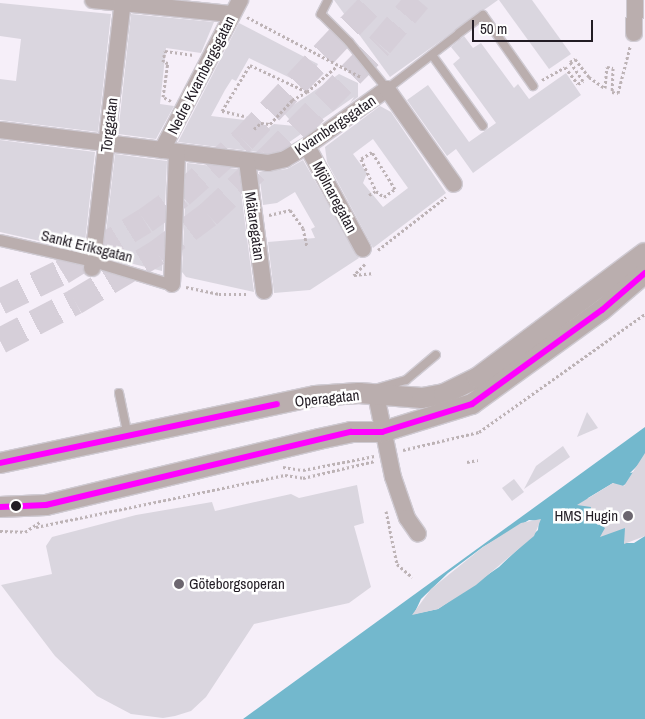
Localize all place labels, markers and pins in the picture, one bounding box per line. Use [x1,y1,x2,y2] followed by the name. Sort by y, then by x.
[11,501,21,511] unlabelled marker
[554,507,618,525] place label: HMS Hugin
[622,510,634,522] marker: HMS Hugin
[189,575,285,593] place label: Göteborgsoperan
[173,578,185,590] marker: Göteborgsoperan

